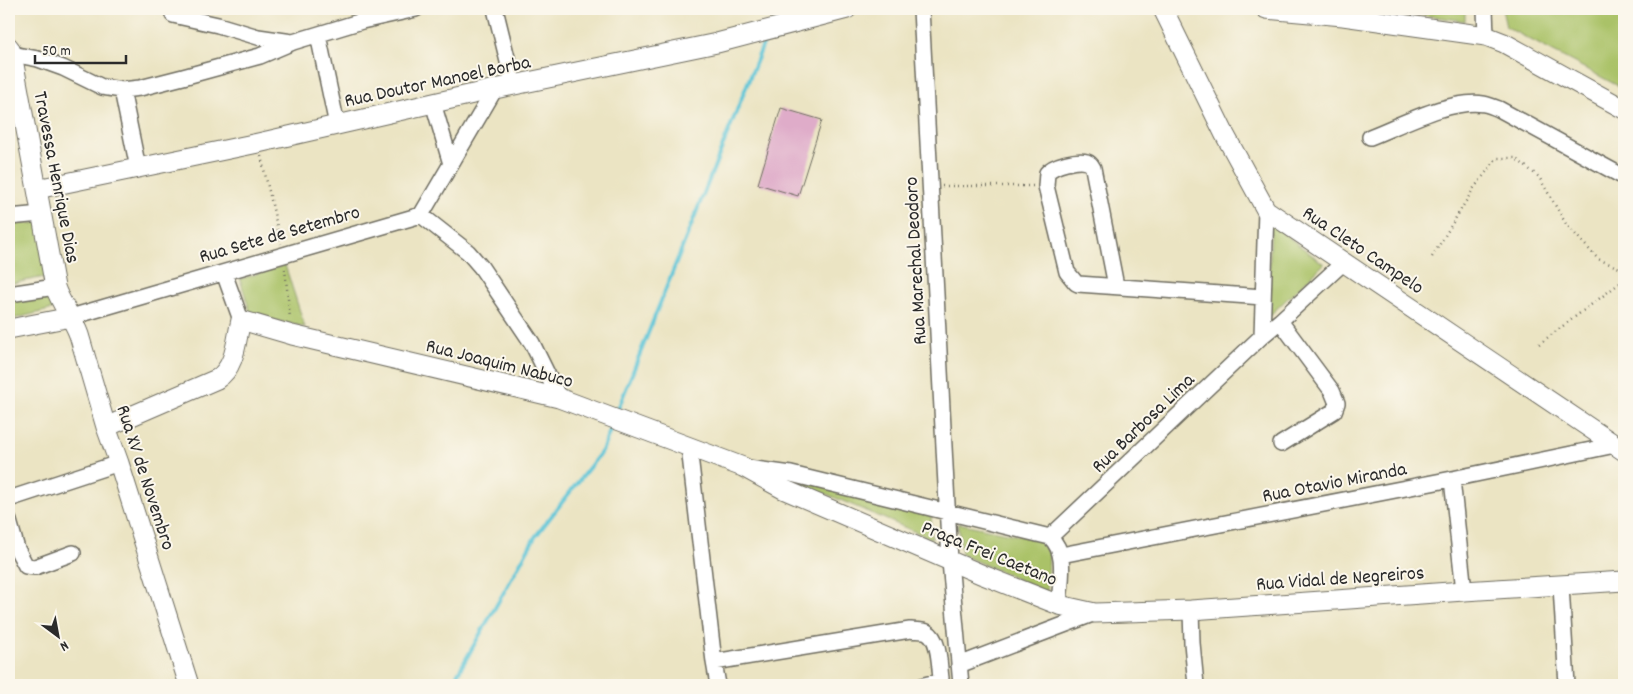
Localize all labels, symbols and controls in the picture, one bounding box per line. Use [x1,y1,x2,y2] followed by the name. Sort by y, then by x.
[35,32,126,64] scale bar
[42,41,71,63] text: 50 m
[342,49,534,116] street label: Rua Doutor Manoel Borba
[25,89,85,266] street label: Travessa Henrique Dias
[899,176,935,346] street label: Rua Marechal Deodoro
[196,200,364,272] street label: Rua Sete de Setembro
[1296,200,1429,303] street label: Rua Cleto Campelo
[423,333,576,397] street label: Rua Joaquim Nabuco
[1086,367,1202,481] street label: Rua Barbosa Lima
[108,402,181,554] street label: Rua XV de Novembro
[1260,456,1410,512] street label: Rua Otavio Miranda
[917,515,1061,595] street label: Praça Frei Caetano
[1255,560,1425,600] street label: Rua Vidal de Negreiros
[32,612,82,662] north arrow
[56,635,72,656] text: N

